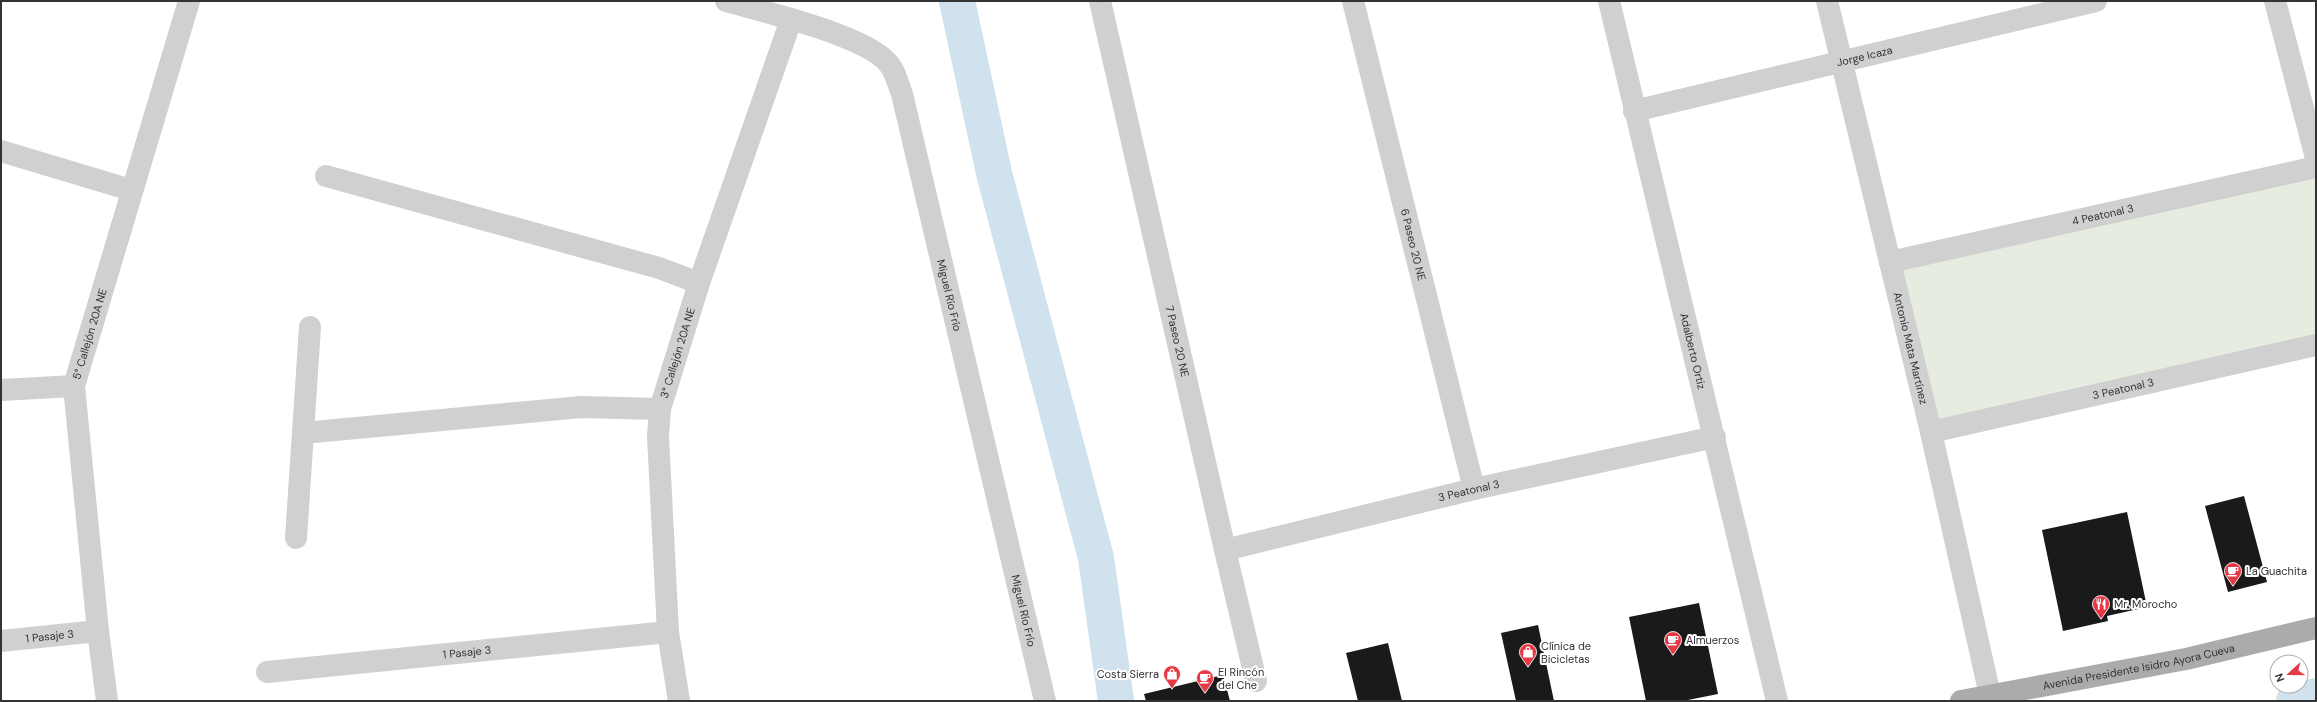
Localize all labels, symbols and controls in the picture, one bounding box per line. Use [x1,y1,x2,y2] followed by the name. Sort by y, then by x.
[1835,43,1894,70] street label: Jorge Icaza
[2071,201,2135,228] street label: 4 Peatonal 3
[1398,207,1429,282] street label: 6 Paseo 20 NE
[934,258,965,333] street label: Miguel Río Frío
[69,287,110,381] street label: 5° Callejón 20A NE
[1890,291,1931,406] street label: Antonio Mata Martínez
[1163,304,1192,378] street label: 7 Paseo 20 NE
[657,306,698,400] street label: 3° Callejón 20A NE
[1677,312,1709,391] street label: Adalberto Ortiz
[2091,375,2155,402] street label: 3 Peatonal 3
[1437,477,1501,505] street label: 3 Peatonal 3
[2223,561,2243,586] cafe icon: La Guachita
[2246,564,2307,578] place label: La Guachita
[1008,573,1039,648] street label: Miguel Río Frío
[2091,594,2111,619] restaurant icon: Mr. Morocho
[2114,597,2177,611] place label: Mr. Morocho
[25,627,75,645] street label: 1 Pasaje 3
[1663,630,1683,655] cafe icon: Almuerzos
[1686,633,1739,647] place label: Almuerzos
[1541,639,1591,666] place label: Clínica de Bicicletas
[2042,641,2236,693] street label: Avenida Presidente Isidro Ayora Cueva
[1518,642,1538,667] shop icon: Clínica de Bicicletas
[442,643,492,661] street label: 1 Pasaje 3
[2269,654,2309,694] north arrow
[1162,664,1182,689] shop icon: Costa Sierra
[1218,665,1264,692] place label: El Rincón del Che
[1097,667,1159,681] place label: Costa Sierra
[1195,668,1215,693] cafe icon: El Rincón del Che
[2272,671,2288,684] text: N

